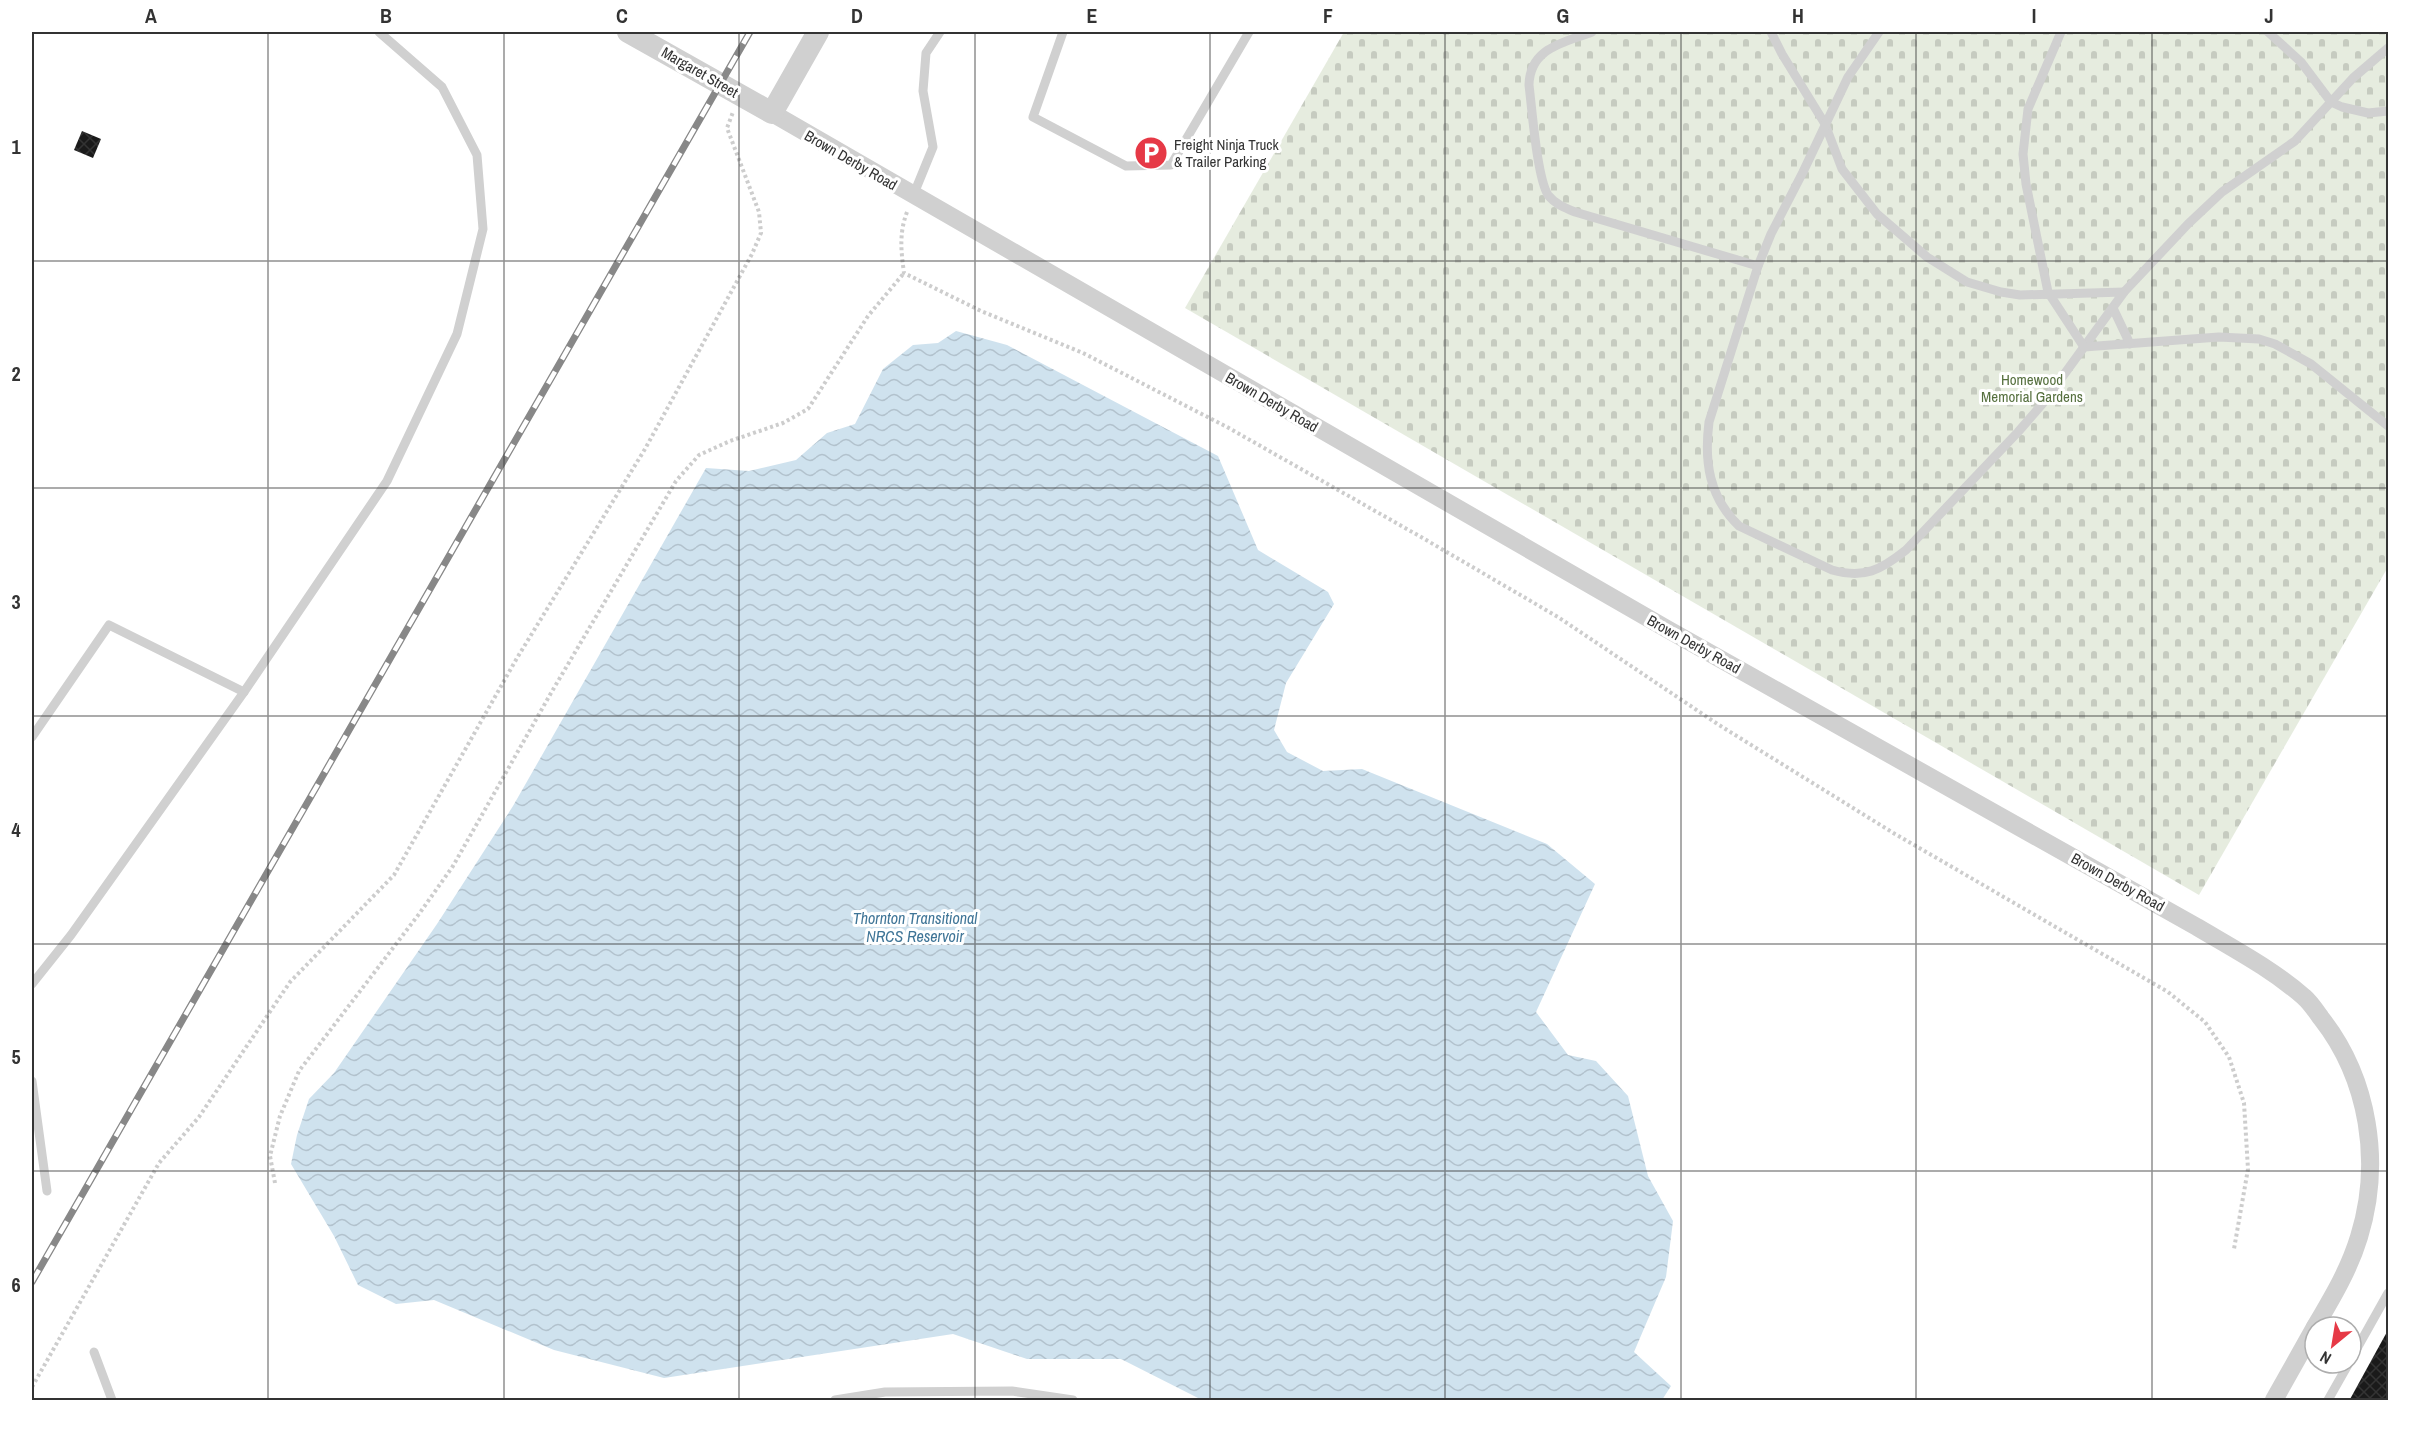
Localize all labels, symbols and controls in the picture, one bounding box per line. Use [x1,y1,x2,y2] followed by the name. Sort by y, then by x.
[145,2,157,29] text: A
[380,2,392,29] text: B
[616,2,628,29] text: C
[851,2,863,29] text: D
[1087,2,1098,29] text: E
[1323,2,1333,29] text: F
[1557,2,1569,29] text: G
[1792,2,1804,29] text: H
[2032,2,2036,29] text: I
[2264,2,2274,29] text: J
[658,42,743,103] street label: Margaret Street
[801,125,901,195] street label: Brown Derby Road
[11,133,21,160] text: 1
[1174,134,1279,172] place label: Freight Ninja Truck & Trailer Parking
[1133,135,1169,171] parking icon: Freight Ninja Truck & Trailer Parking
[11,360,21,387] text: 2
[1222,367,1322,437] street label: Brown Derby Road
[1981,369,2083,407] park label: Homewood Memorial Gardens
[11,588,21,615] text: 3
[1643,610,1745,678] street label: Brown Derby Road
[11,816,21,843] text: 4
[2067,848,2169,916] street label: Brown Derby Road
[853,907,978,947] water label: Thornton Transitional NRCS Reservoir
[11,1043,21,1070] text: 5
[11,1271,21,1298] text: 6
[2303,1315,2363,1375] north arrow
[2316,1346,2335,1370] text: N

